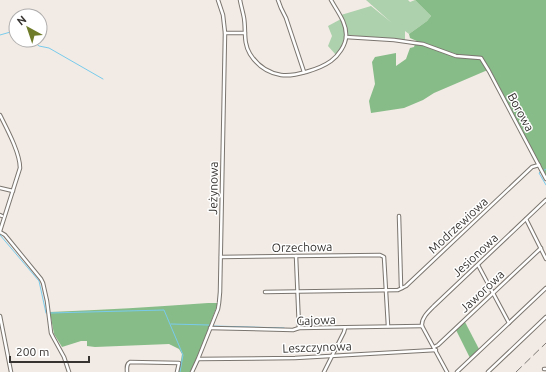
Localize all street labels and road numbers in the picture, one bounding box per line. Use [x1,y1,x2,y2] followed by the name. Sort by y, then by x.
[505,91,537,133] street label: Borowa
[206,161,220,215] street label: Jeżynowa
[426,194,490,256] street label: Modrzewiowa
[450,231,500,279] street label: Jesionowa
[271,240,333,254] street label: Orzechowa
[457,267,507,315] street label: Jaworowa
[296,313,336,327] street label: Gajowa
[282,339,352,355] street label: Leszczynowa

